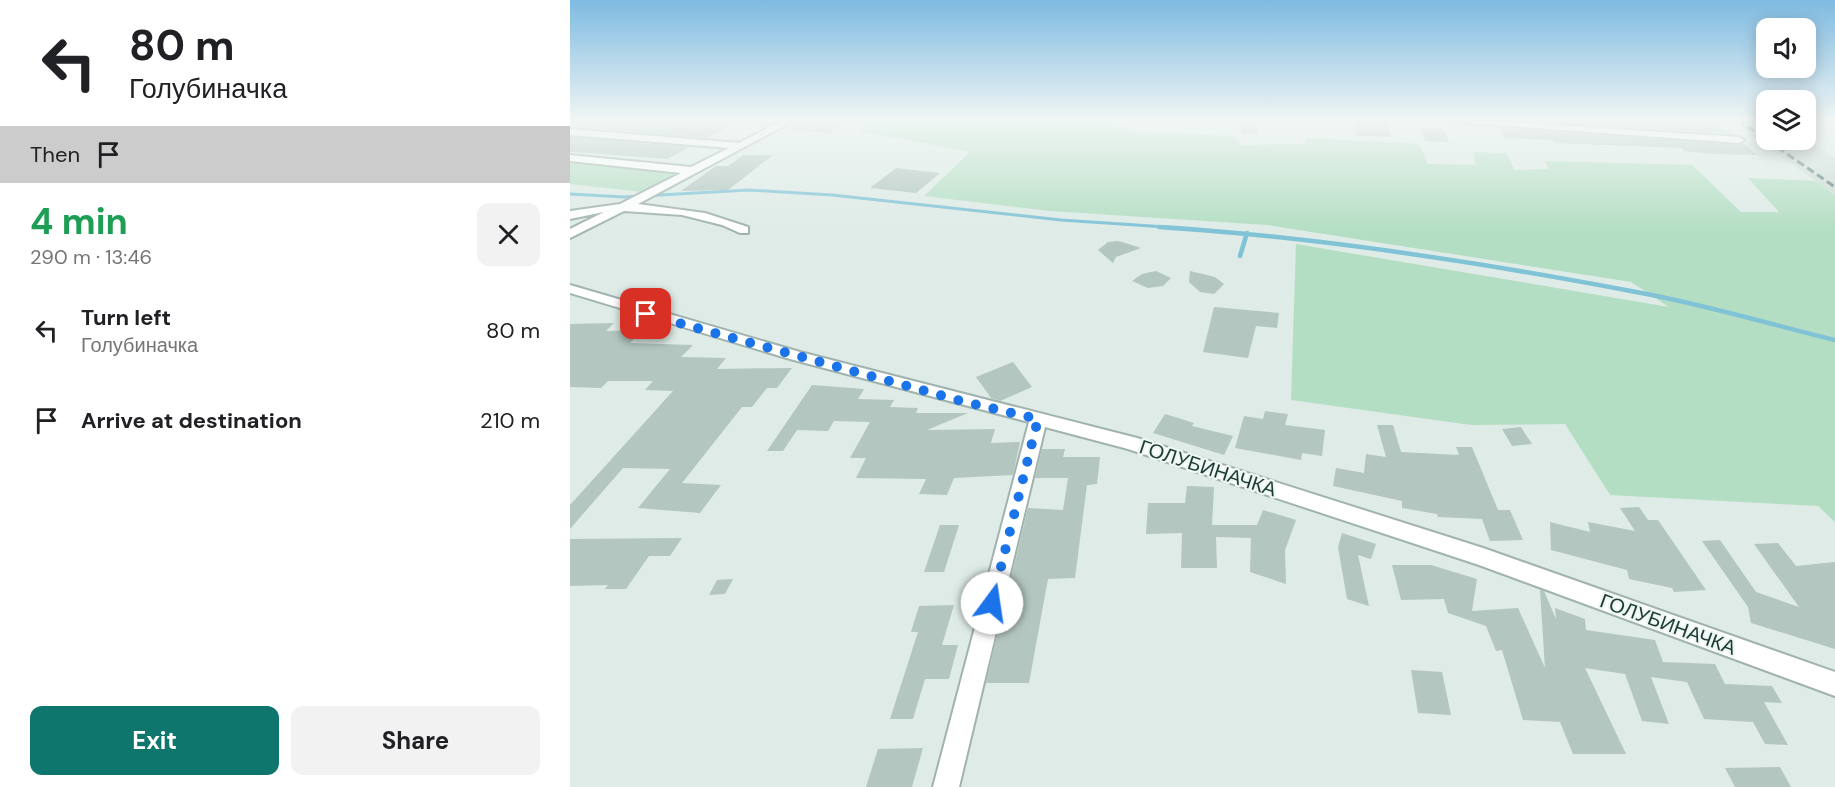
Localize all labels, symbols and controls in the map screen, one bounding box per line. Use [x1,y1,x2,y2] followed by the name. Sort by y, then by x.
[129,18,235,73] text: 80 m
[1756,18,1816,150] map controls
[1756,18,1816,78] button: sound
[30,24,108,102] icon: left
[129,71,287,106] text: Голубиначка
[1756,90,1816,150] button: layers
[92,138,125,171] icon: arrive
[30,140,80,169] text: Then
[30,198,128,245] text: 4 min
[477,203,540,266] button: close
[30,244,152,270] text: 290 m · 13:46
[620,288,671,339] pin
[629,297,662,330] icon: arrive
[81,303,171,332] text: Turn left
[30,314,63,347] icon: left
[486,316,540,345] text: 80 m
[81,332,198,358] text: Голубиначка
[30,404,63,437] icon: arrive
[81,406,302,435] text: Arrive at destination
[480,406,540,435] text: 210 m
[1136,434,1281,503] street label: ГОЛУБИНАЧКА
[960,571,1024,635] position arrow
[1596,587,1740,661] street label: ГОЛУБИНАЧКА
[30,706,279,775] button: Exit
[291,706,540,775] button: Share

